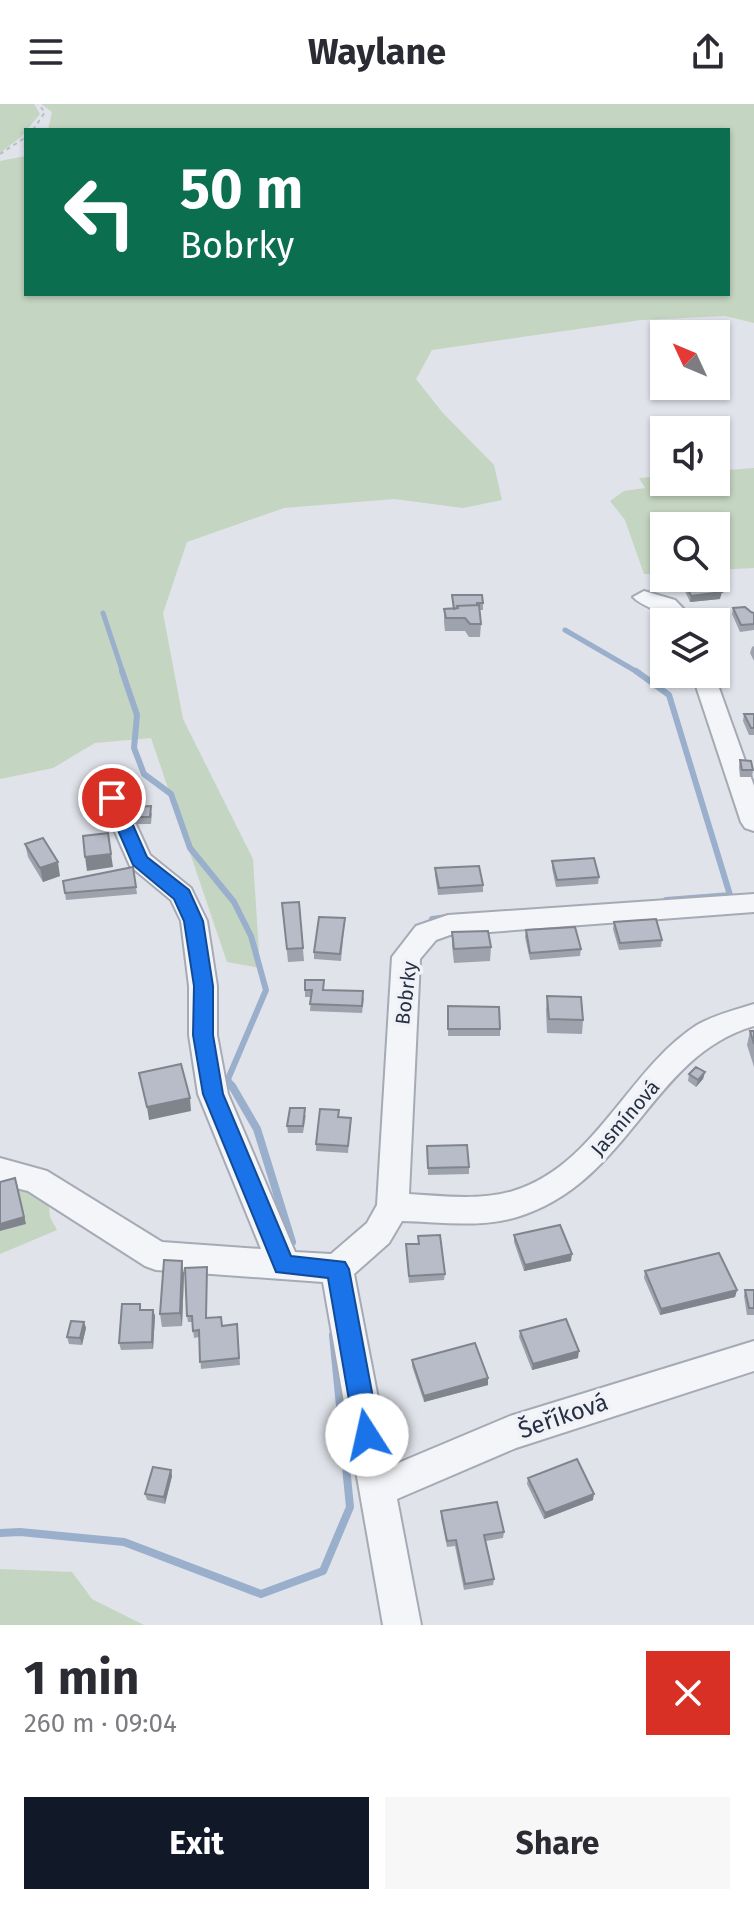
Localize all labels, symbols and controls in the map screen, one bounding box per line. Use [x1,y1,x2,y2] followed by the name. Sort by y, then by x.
[24,30,68,74] icon: menu
[308,30,446,74] text: Waylane
[686,30,730,74] icon: share
[180,156,303,223] text: 50 m
[48,160,152,264] icon: left
[180,224,294,268] text: Bobrky
[650,320,730,400] north arrow
[650,320,730,688] map controls
[650,416,730,496] button: sound
[650,512,730,592] button: search
[650,608,730,688] button: layers
[78,764,146,832] pin
[90,776,134,820] icon: arrive
[390,960,422,1026] street label: Bobrky
[586,1075,664,1161] street label: Jasmínová
[514,1387,612,1444] street label: Šeříková
[325,1393,409,1477] position arrow
[24,1649,139,1707] text: 1 min
[646,1651,730,1735] button: close
[24,1708,177,1739] text: 260 m · 09:04
[24,1797,369,1889] button: Exit
[385,1797,730,1889] button: Share

